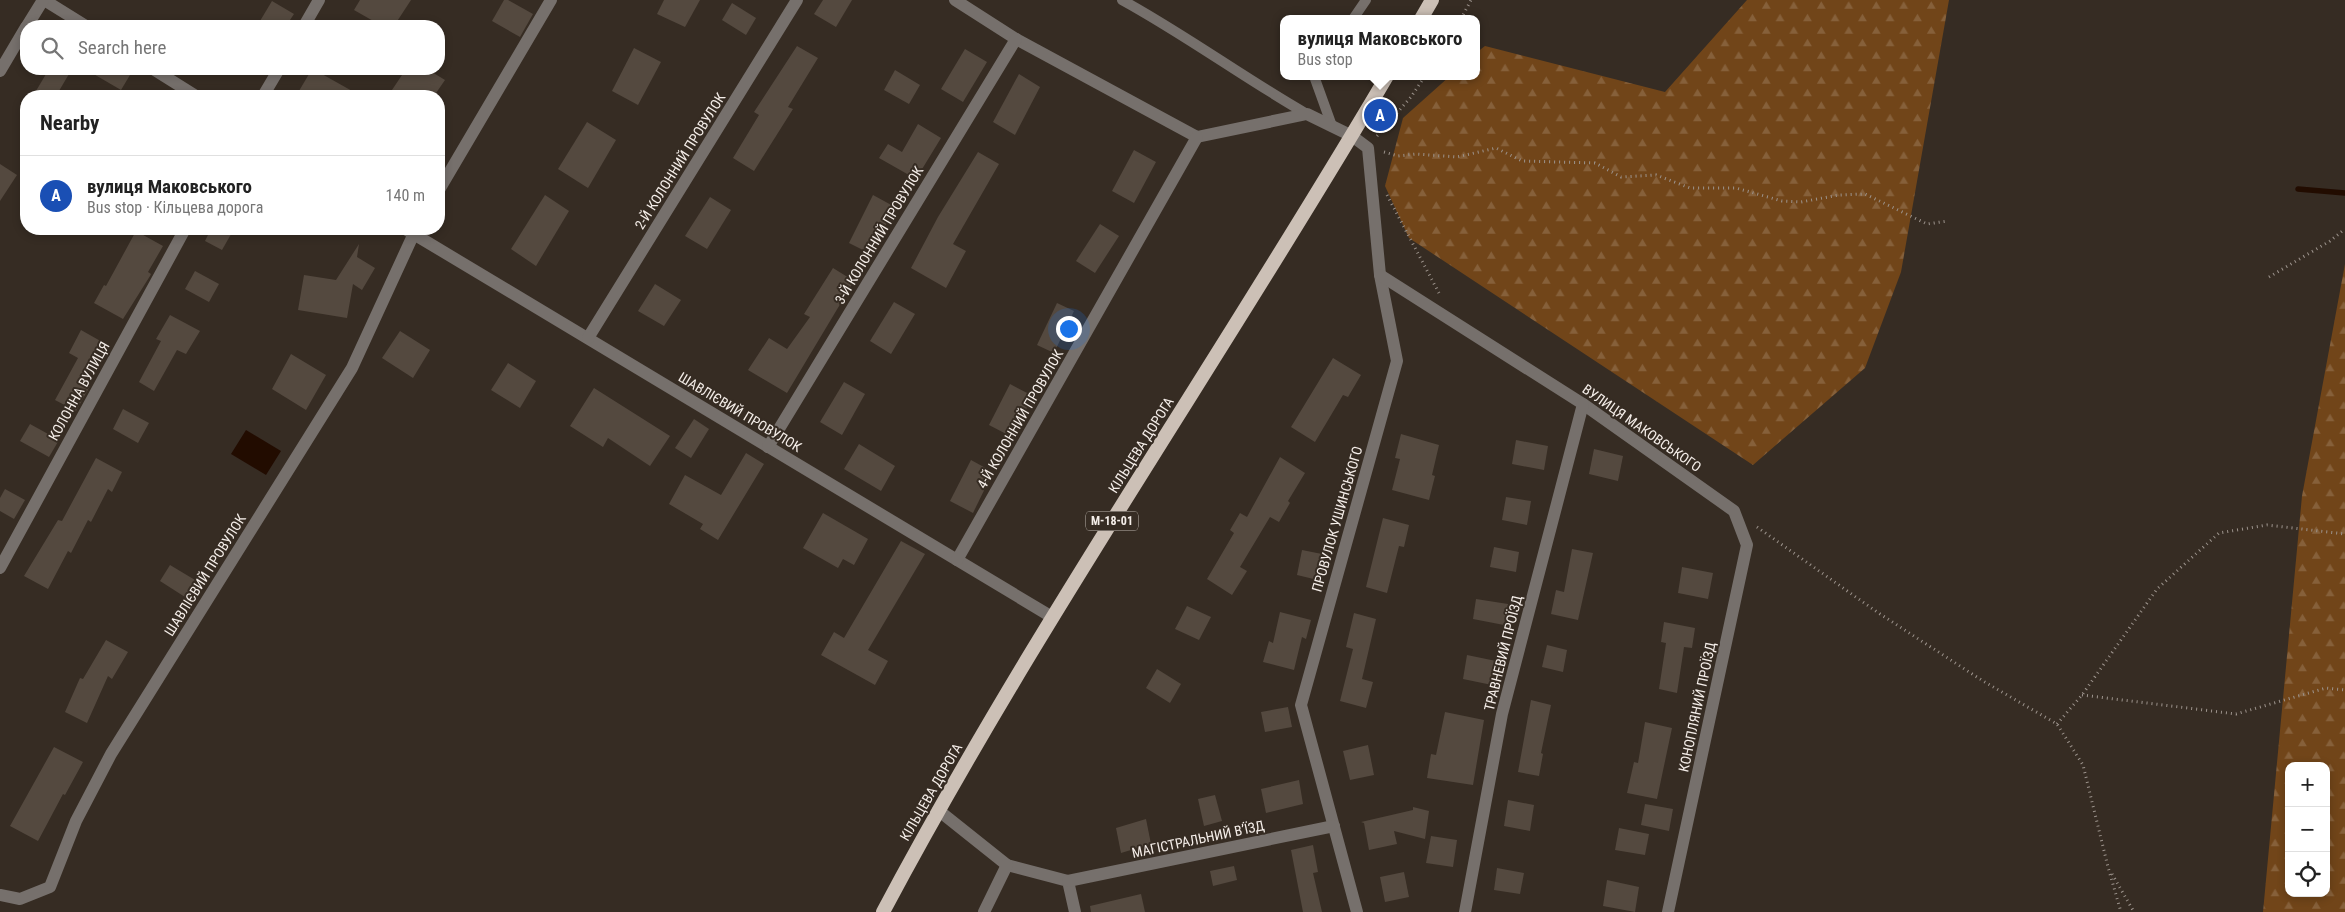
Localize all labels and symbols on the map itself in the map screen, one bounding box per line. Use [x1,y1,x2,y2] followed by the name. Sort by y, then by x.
[631,90,729,232] street label: 2-Й КОЛОННИЙ ПРОВУЛОК
[1364,96,1396,134] pin: A
[832,163,927,307] street label: 3-Й КОЛОННИЙ ПРОВУЛОК
[1056,316,1082,342] your location
[45,339,113,443] street label: КОЛОННА ВУЛИЦЯ
[974,347,1066,491] street label: 4-Й КОЛОННИЙ ПРОВУЛОК
[676,369,804,455] street label: ШАВЛІЄВИЙ ПРОВУЛОК
[1580,381,1704,475] street label: ВУЛИЦЯ МАКОВСЬКОГО
[1105,394,1177,496] street label: КІЛЬЦЕВА ДОРОГА
[1309,444,1365,594] street label: ПРОВУЛОК УШИНСЬКОГО
[161,511,249,639] street label: ШАВЛІЄВИЙ ПРОВУЛОК
[1086,512,1138,530] road number: М-18-01
[1481,594,1525,712] street label: ТРАВНЕВИЙ ПРОЇЗД
[1675,641,1719,773] street label: КОНОПЛЯНИЙ ПРОЇЗД
[897,740,965,844] street label: КІЛЬЦЕВА ДОРОГА
[1130,817,1266,861] street label: МАГІСТРАЛЬНИЙ В’ЇЗД

